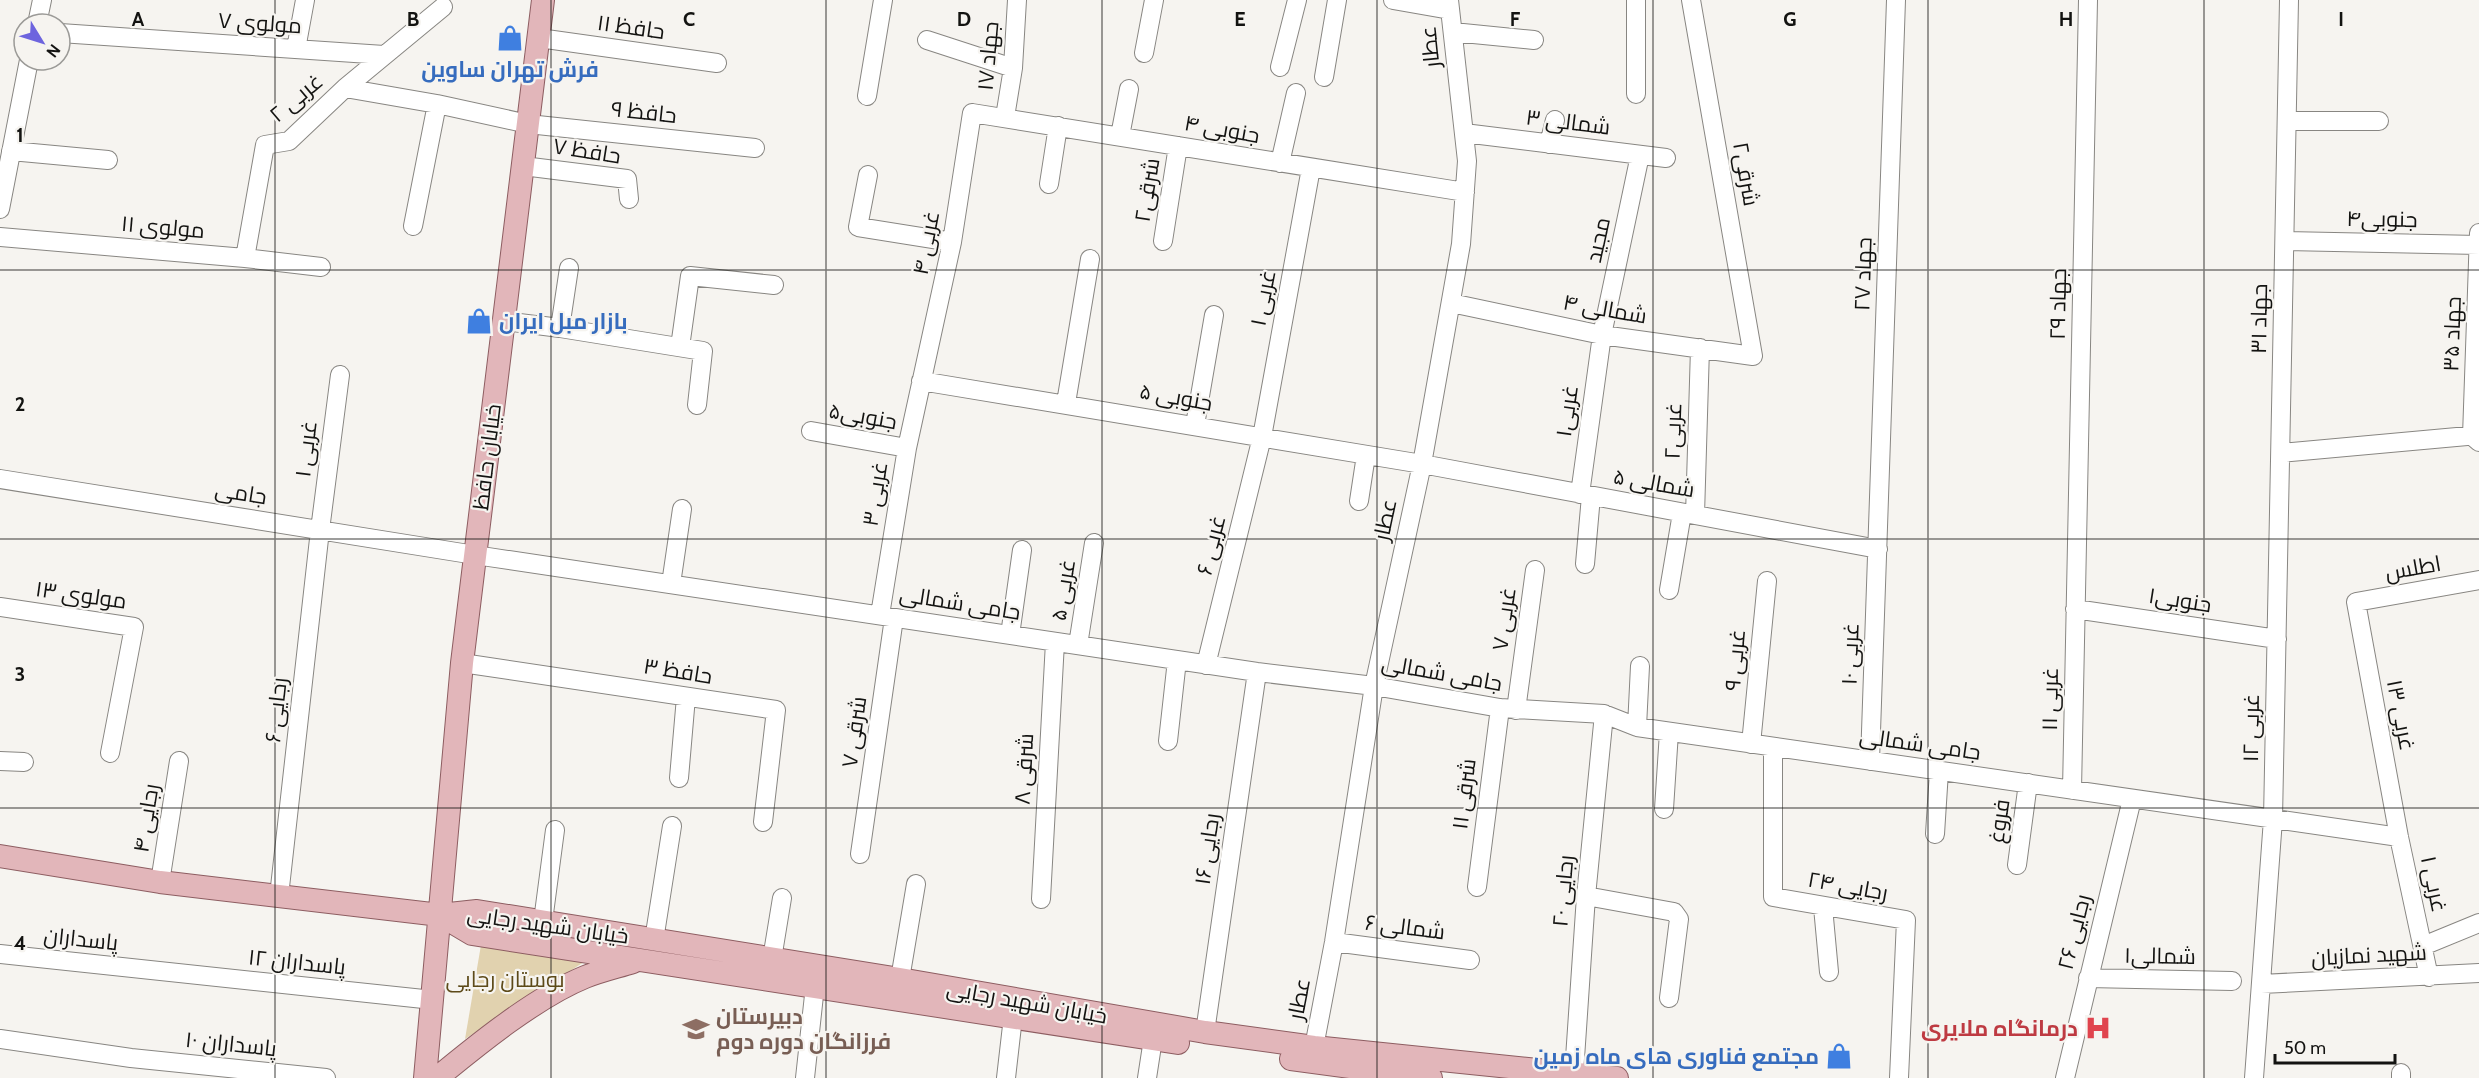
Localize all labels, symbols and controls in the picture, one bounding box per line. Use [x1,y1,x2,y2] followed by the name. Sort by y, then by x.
[132,7,145,31] text: A
[217,7,303,39] street label: مولوی ۷
[407,7,419,31] text: B
[683,7,695,31] text: C
[957,7,971,31] text: D
[1234,7,1246,31] text: E
[1510,7,1521,31] text: F
[1783,7,1797,31] text: G
[2059,7,2073,31] text: H
[2338,7,2344,31] text: I
[595,9,667,45] street label: حافظ ۱۱
[12,12,72,72] north arrow
[972,20,1004,92] street label: جهاد ۱۷
[495,23,525,53] shop icon: فرش تهران ساوین
[1414,25,1446,71] street label: عطار
[42,41,64,61] text: N
[421,56,599,83] place label: فرش تهران ساوین
[264,68,328,128] street label: غربی ۲
[610,95,678,129] street label: حافظ ۹
[1524,103,1612,141] street label: شمالی ۳
[1182,109,1262,149] street label: جنوبی ۴
[16,123,24,147] text: 1
[551,132,623,170] street label: حافظ ۷
[1727,140,1765,208] street label: شرقی۲
[1129,156,1165,224] street label: شرقی۲
[2346,205,2418,233] street label: جنوبی۴
[907,209,945,277] street label: غربی ۴
[120,210,206,244] street label: مولوی ۱۱
[1580,215,1616,265] street label: مجید
[1848,236,1878,312] street label: جهاد ۲۷
[1244,268,1282,328] street label: غربی ۱
[2044,268,2072,340] street label: جهاد ۲۹
[2245,284,2273,354] street label: جهاد ۳۱
[1561,288,1649,330] street label: شمالی ۴
[2437,296,2467,372] street label: جهاد ۳۵
[464,306,494,336] shop icon: بازار مبل ایران
[499,308,628,335] place label: بازار مبل ایران
[1137,377,1215,417] street label: جنوبی ۵
[1550,383,1584,439] street label: غربی۱
[15,392,25,416] text: 2
[827,397,899,435] street label: جنوبی۵
[467,402,507,512] street label: خیابان حافظ
[1659,402,1687,460] street label: غربی۲
[289,419,323,479] street label: غربی ۱
[857,460,893,528] street label: غربی ۳
[1611,463,1697,503] street label: شمالی ۵
[213,476,269,510] street label: جامی
[1367,497,1403,545] street label: عطار
[1191,512,1231,578] street label: غربی ۶
[2383,550,2443,586] street label: اطلس
[1045,557,1081,623] street label: غربی ۵
[34,575,128,615] street label: مولوی ۱۳
[898,580,1022,626] street label: جامی شمالی
[2147,582,2213,618] street label: جنوبی۱
[1486,586,1522,652] street label: غربی ۷
[1835,622,1865,686] street label: غربی ۱۰
[1719,628,1751,692] street label: غربی ۹
[1379,649,1505,697] street label: جامی شمالی
[642,652,714,690] street label: حافظ ۳
[15,662,25,686] text: 3
[2036,667,2064,731] street label: غربی ۱۱
[259,676,293,744] street label: رجایی ۶
[2381,677,2421,753] street label: غربی ۱۳
[2237,694,2265,762] street label: غربی ۱۲
[836,695,872,769] street label: شرقی ۷
[1858,722,1982,766] street label: جامی شمالی
[1009,733,1039,805] street label: شرقی ۸
[1446,757,1482,831] street label: شرقی ۱۱
[127,782,165,854] street label: رجایی ۴
[1983,797,2016,845] street label: فروغ
[1189,811,1225,887] street label: رجایی ۱۶
[2415,853,2453,915] street label: غربی ۱
[1546,854,1580,928] street label: رجایی ۲۰
[1806,866,1890,906] street label: رجایی ۲۴
[2052,891,2096,973] street label: رجایی ۲۶
[465,900,631,950] street label: خیابان شهید رجایی
[1363,909,1447,945] street label: شمالی ۶
[42,922,120,957] street label: پاسداران
[14,931,26,955] text: 4
[2310,938,2428,972] street label: شهید نمازیان
[2124,942,2196,970] street label: شمالی۱
[247,943,347,982] street label: پاسداران ۱۲
[445,966,565,993] park label: بوستان رجایی
[944,975,1110,1029] street label: خیابان شهید رجایی
[1281,976,1316,1024] street label: عطار
[716,1003,891,1057] place label: دبیرستان فرزانگان دوره دوم
[2083,1013,2113,1043] hospital icon: درمانگاه ملایری
[681,1014,711,1044] school or university icon: دبیرستان فرزانگان دوره دوم
[1921,1015,2078,1042] place label: درمانگاه ملایری
[184,1026,278,1063] street label: پاسداران ۱۰
[2275,1027,2395,1065] scale bar
[2284,1037,2326,1059] text: 50 m
[1824,1041,1854,1071] shop icon: مجتمع فناوری های ماه زمین
[1533,1043,1819,1071] place label: مجتمع فناوری های ماه زمین

